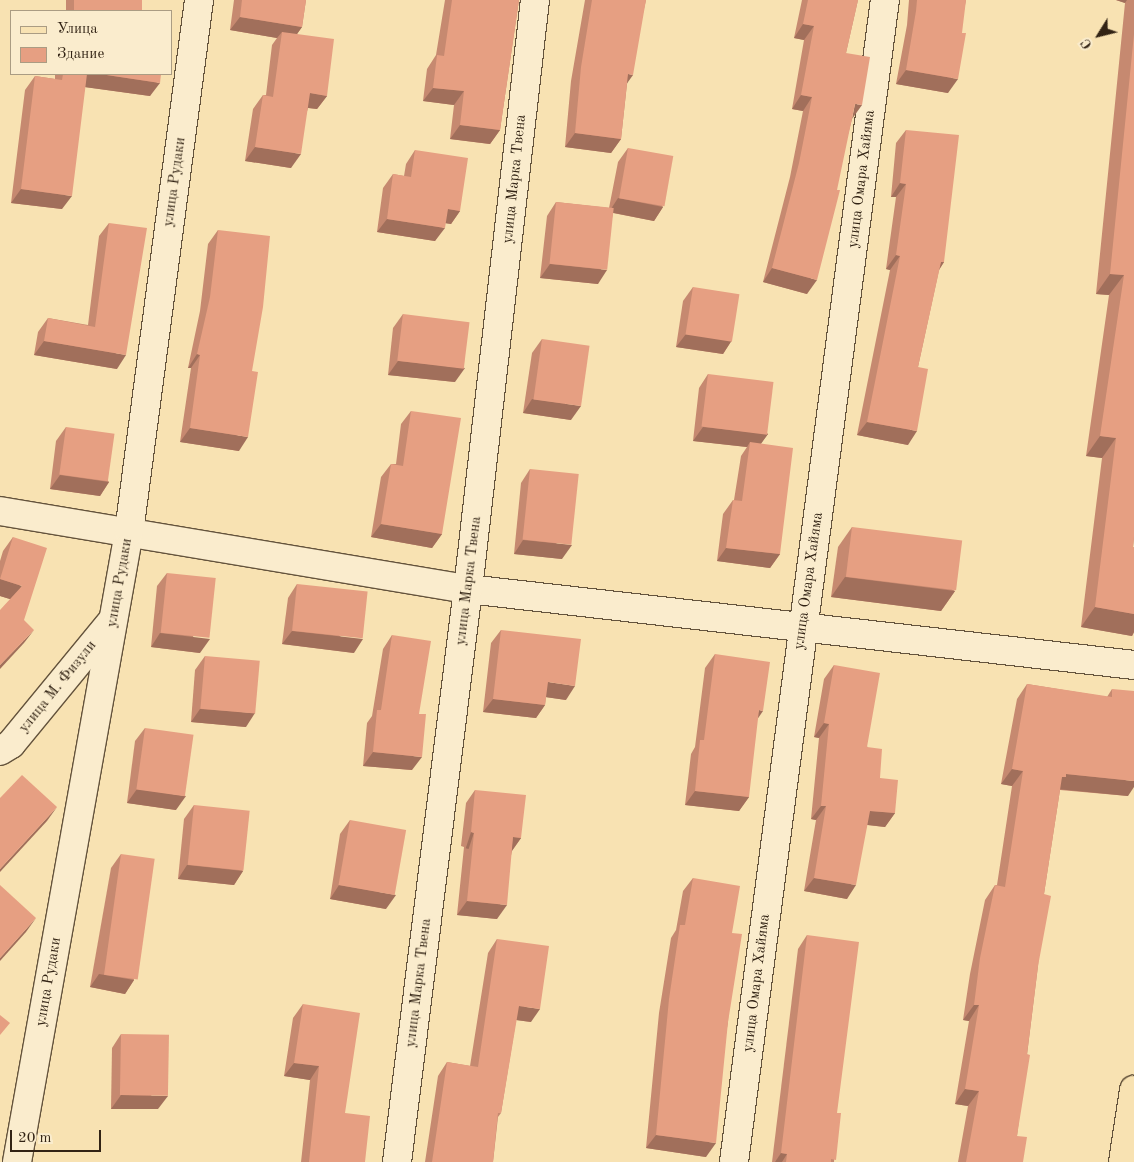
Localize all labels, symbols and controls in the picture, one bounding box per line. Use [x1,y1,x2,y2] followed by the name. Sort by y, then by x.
[10,10,172,75] legend
[1074,10,1124,60] north arrow
[57,22,98,37] text: Улица
[1078,36,1095,52] text: С
[57,47,104,62] text: Здание
[845,109,879,249] street label: улица Омара Хайяма
[499,113,531,245] street label: улица Марка Твена
[160,136,190,228] street label: улица Рудаки
[790,511,828,651] street label: улица Омара Хайяма
[452,515,486,647] street label: улица Марка Твена
[103,537,137,629] street label: улица Рудаки
[15,637,101,737] street label: улица М. Физули
[740,913,774,1053] street label: улица Омара Хайяма
[402,917,436,1049] street label: улица Марка Твена
[32,936,66,1028] street label: улица Рудаки
[12,1120,104,1152] scale bar
[18,1131,52,1146] text: 20 m

